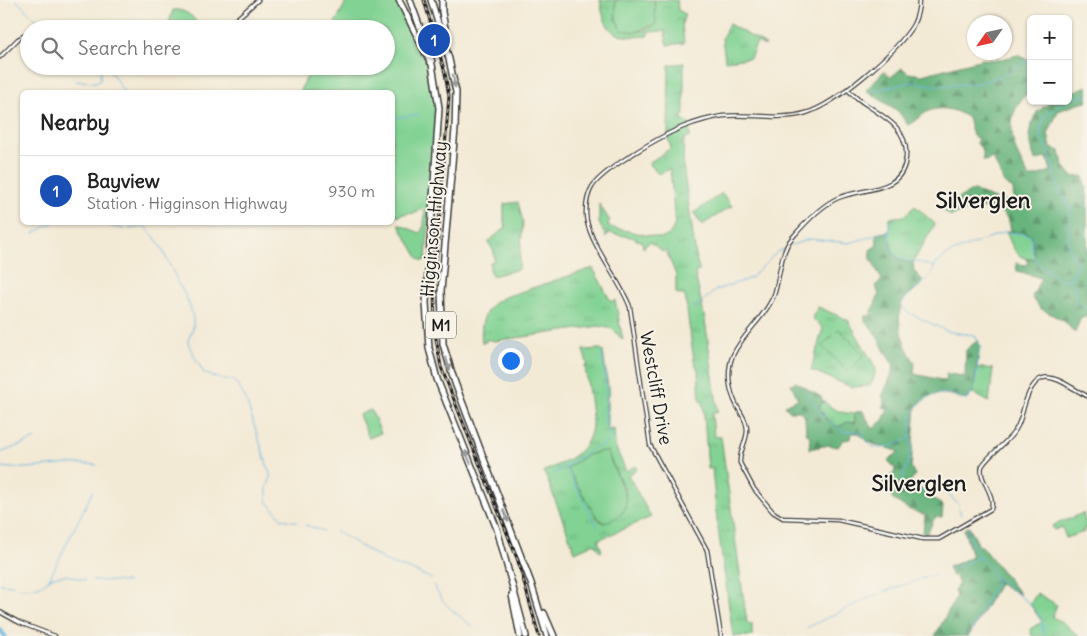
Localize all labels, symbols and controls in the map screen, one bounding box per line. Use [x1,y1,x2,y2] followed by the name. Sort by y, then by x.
[967,15,1012,60] north arrow
[1027,15,1072,105] map controls
[1027,15,1072,60] button: +
[20,20,395,75] search box
[418,21,450,59] pin: 1
[38,34,66,62] icon: search
[78,36,181,60] text: Search here
[1027,60,1072,105] button: −
[450,73,458,89] one-way arrow
[40,109,110,136] text: Nearby
[415,140,452,298] street label: Higginson Highway
[87,169,160,193] text: Bayview
[53,181,59,201] text: 1
[328,181,375,201] text: 930 m
[935,186,1031,214] district label: Silverglen
[87,193,288,213] text: Station · Higginson Highway
[426,312,456,338] road number: M1
[635,329,678,447] street label: Westcliff Drive
[498,348,524,374] your location
[445,357,453,372] one-way arrow
[464,450,472,464] one-way arrow
[871,469,967,497] district label: Silverglen
[502,509,510,524] one-way arrow

